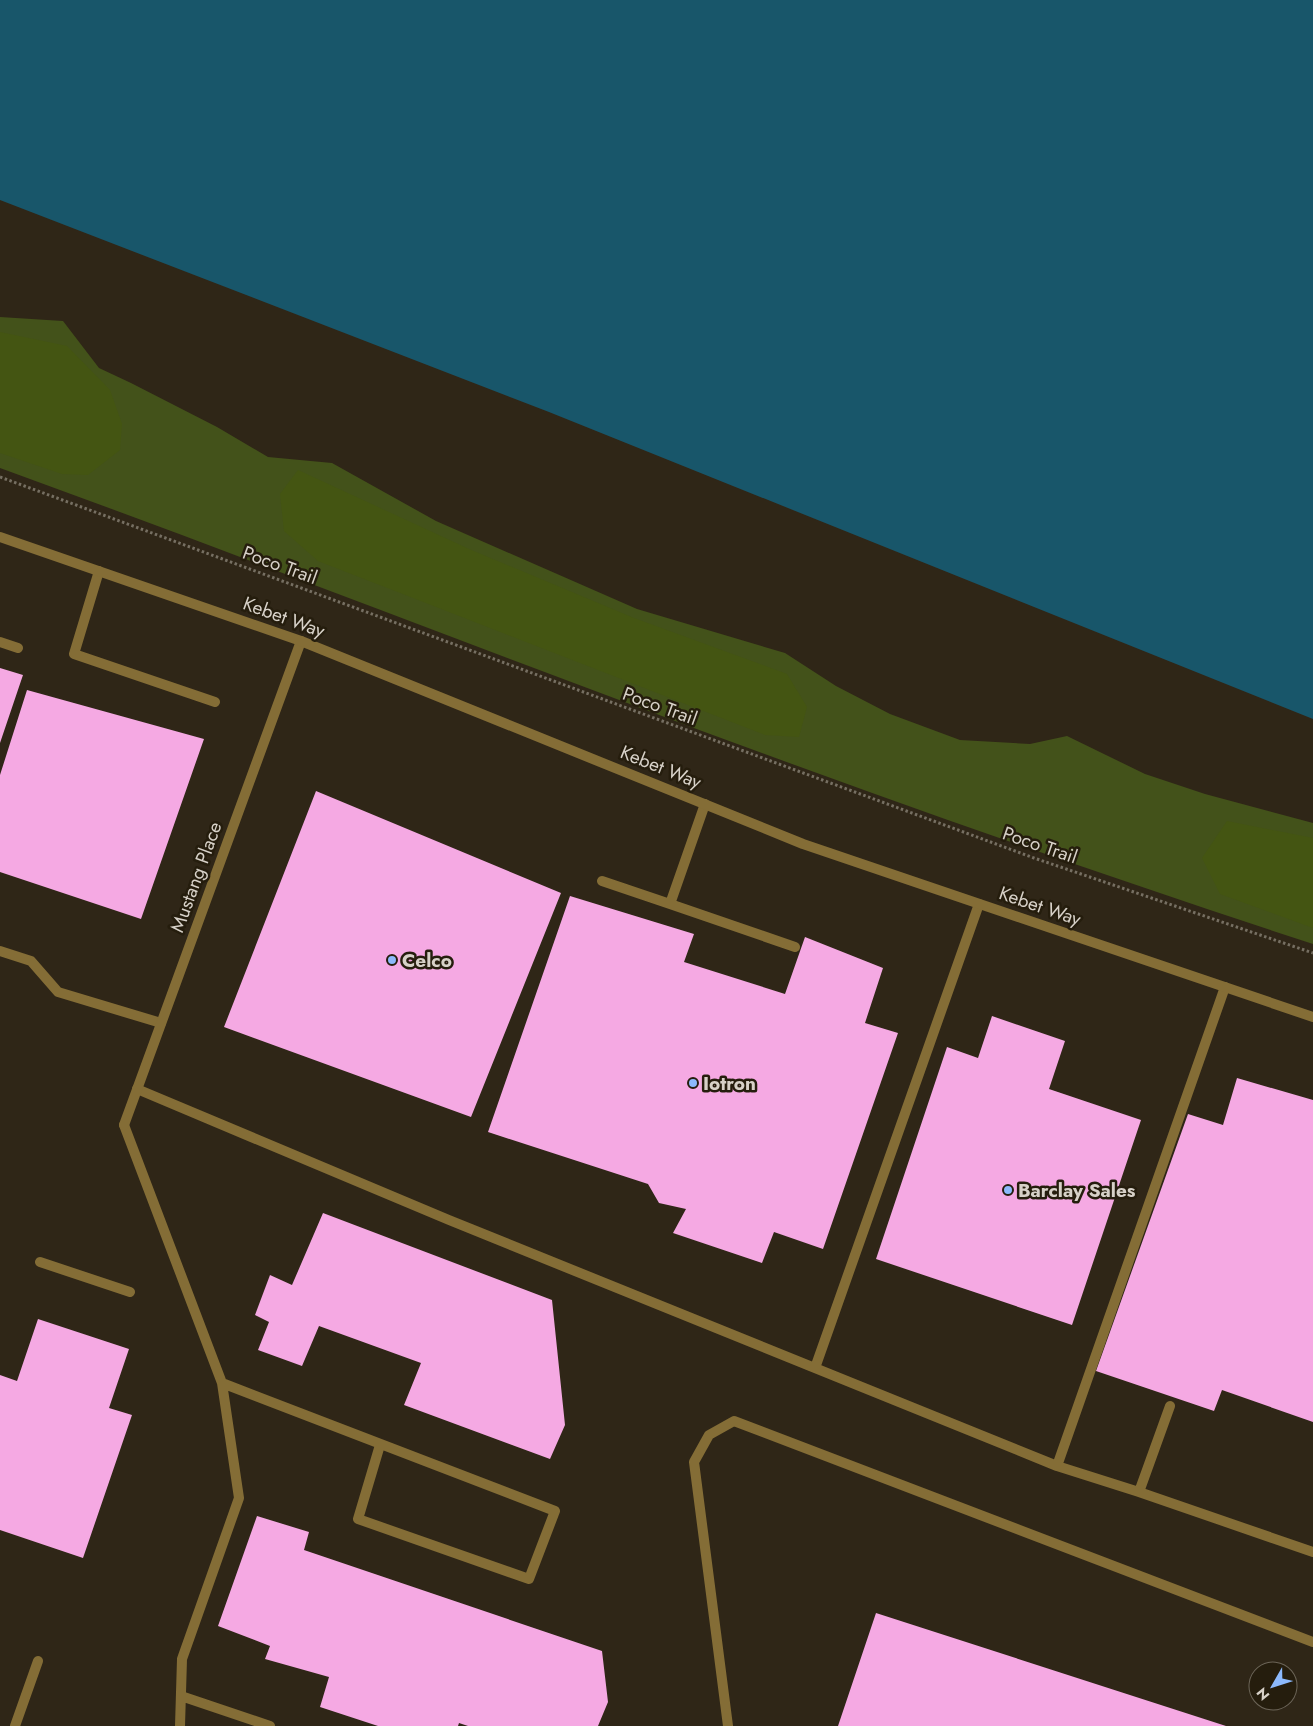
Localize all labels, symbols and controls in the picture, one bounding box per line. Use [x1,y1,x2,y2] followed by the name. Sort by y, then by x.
[239,539,321,591] street label: Poco Trail
[239,590,329,644] street label: Kebet Way
[619,680,701,732] street label: Poco Trail
[616,739,706,796] street label: Kebet Way
[163,818,229,936] street label: Mustang Place
[999,820,1081,870] street label: Poco Trail
[995,879,1085,933] street label: Kebet Way
[402,947,452,974] place label: Celco
[386,954,398,966] marker: Celco
[703,1070,756,1097] place label: Iotron
[687,1077,699,1089] marker: Iotron
[1018,1177,1136,1204] place label: Barclay Sales
[1002,1184,1014,1196] marker: Barclay Sales
[1248,1661,1298,1711] north arrow
[1252,1684,1274,1705] text: N

